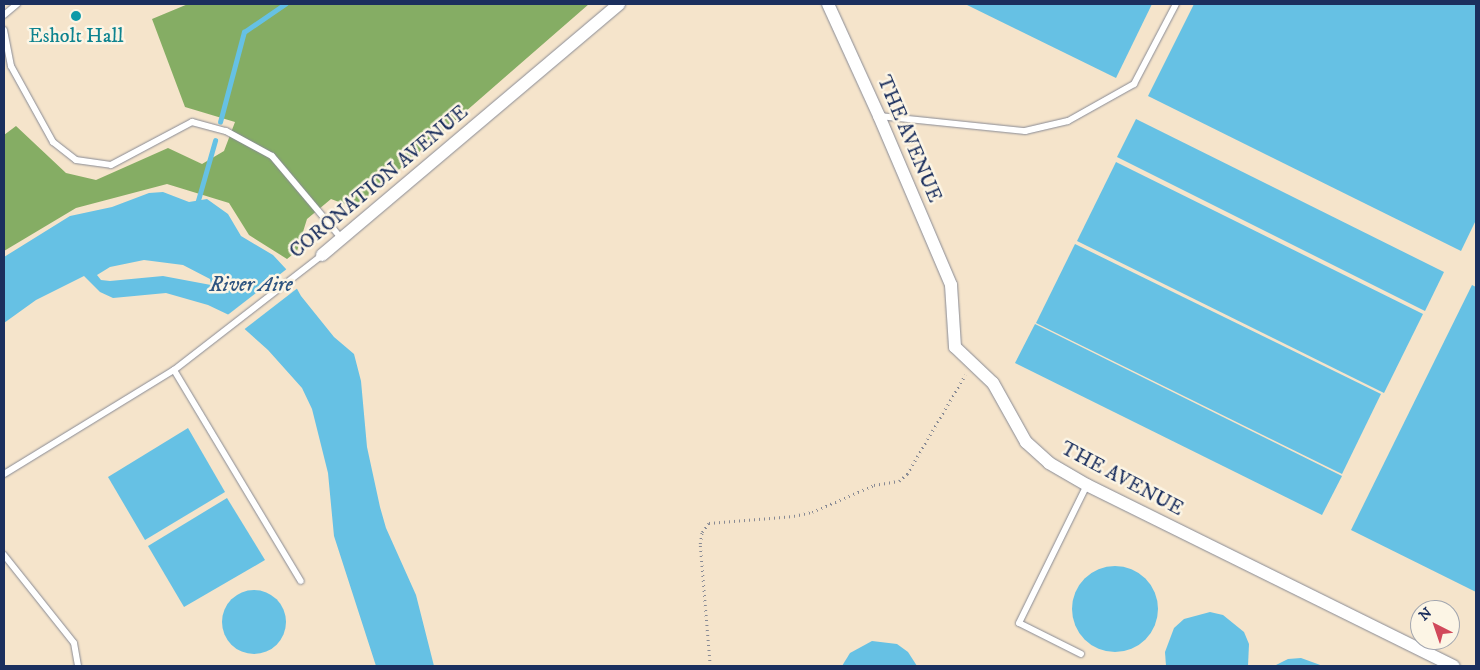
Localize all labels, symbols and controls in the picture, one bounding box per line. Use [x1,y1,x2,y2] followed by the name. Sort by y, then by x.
[70,10,82,22] marker: Esholt Hall
[29,24,123,48] place label: Esholt Hall
[871,72,947,206] street label: THE AVENUE
[285,100,473,264] street label: CORONATION AVENUE
[209,272,293,298] water label: River Aire
[1057,437,1187,521] street label: THE AVENUE
[1410,600,1460,650] north arrow
[1416,604,1436,625] text: N

